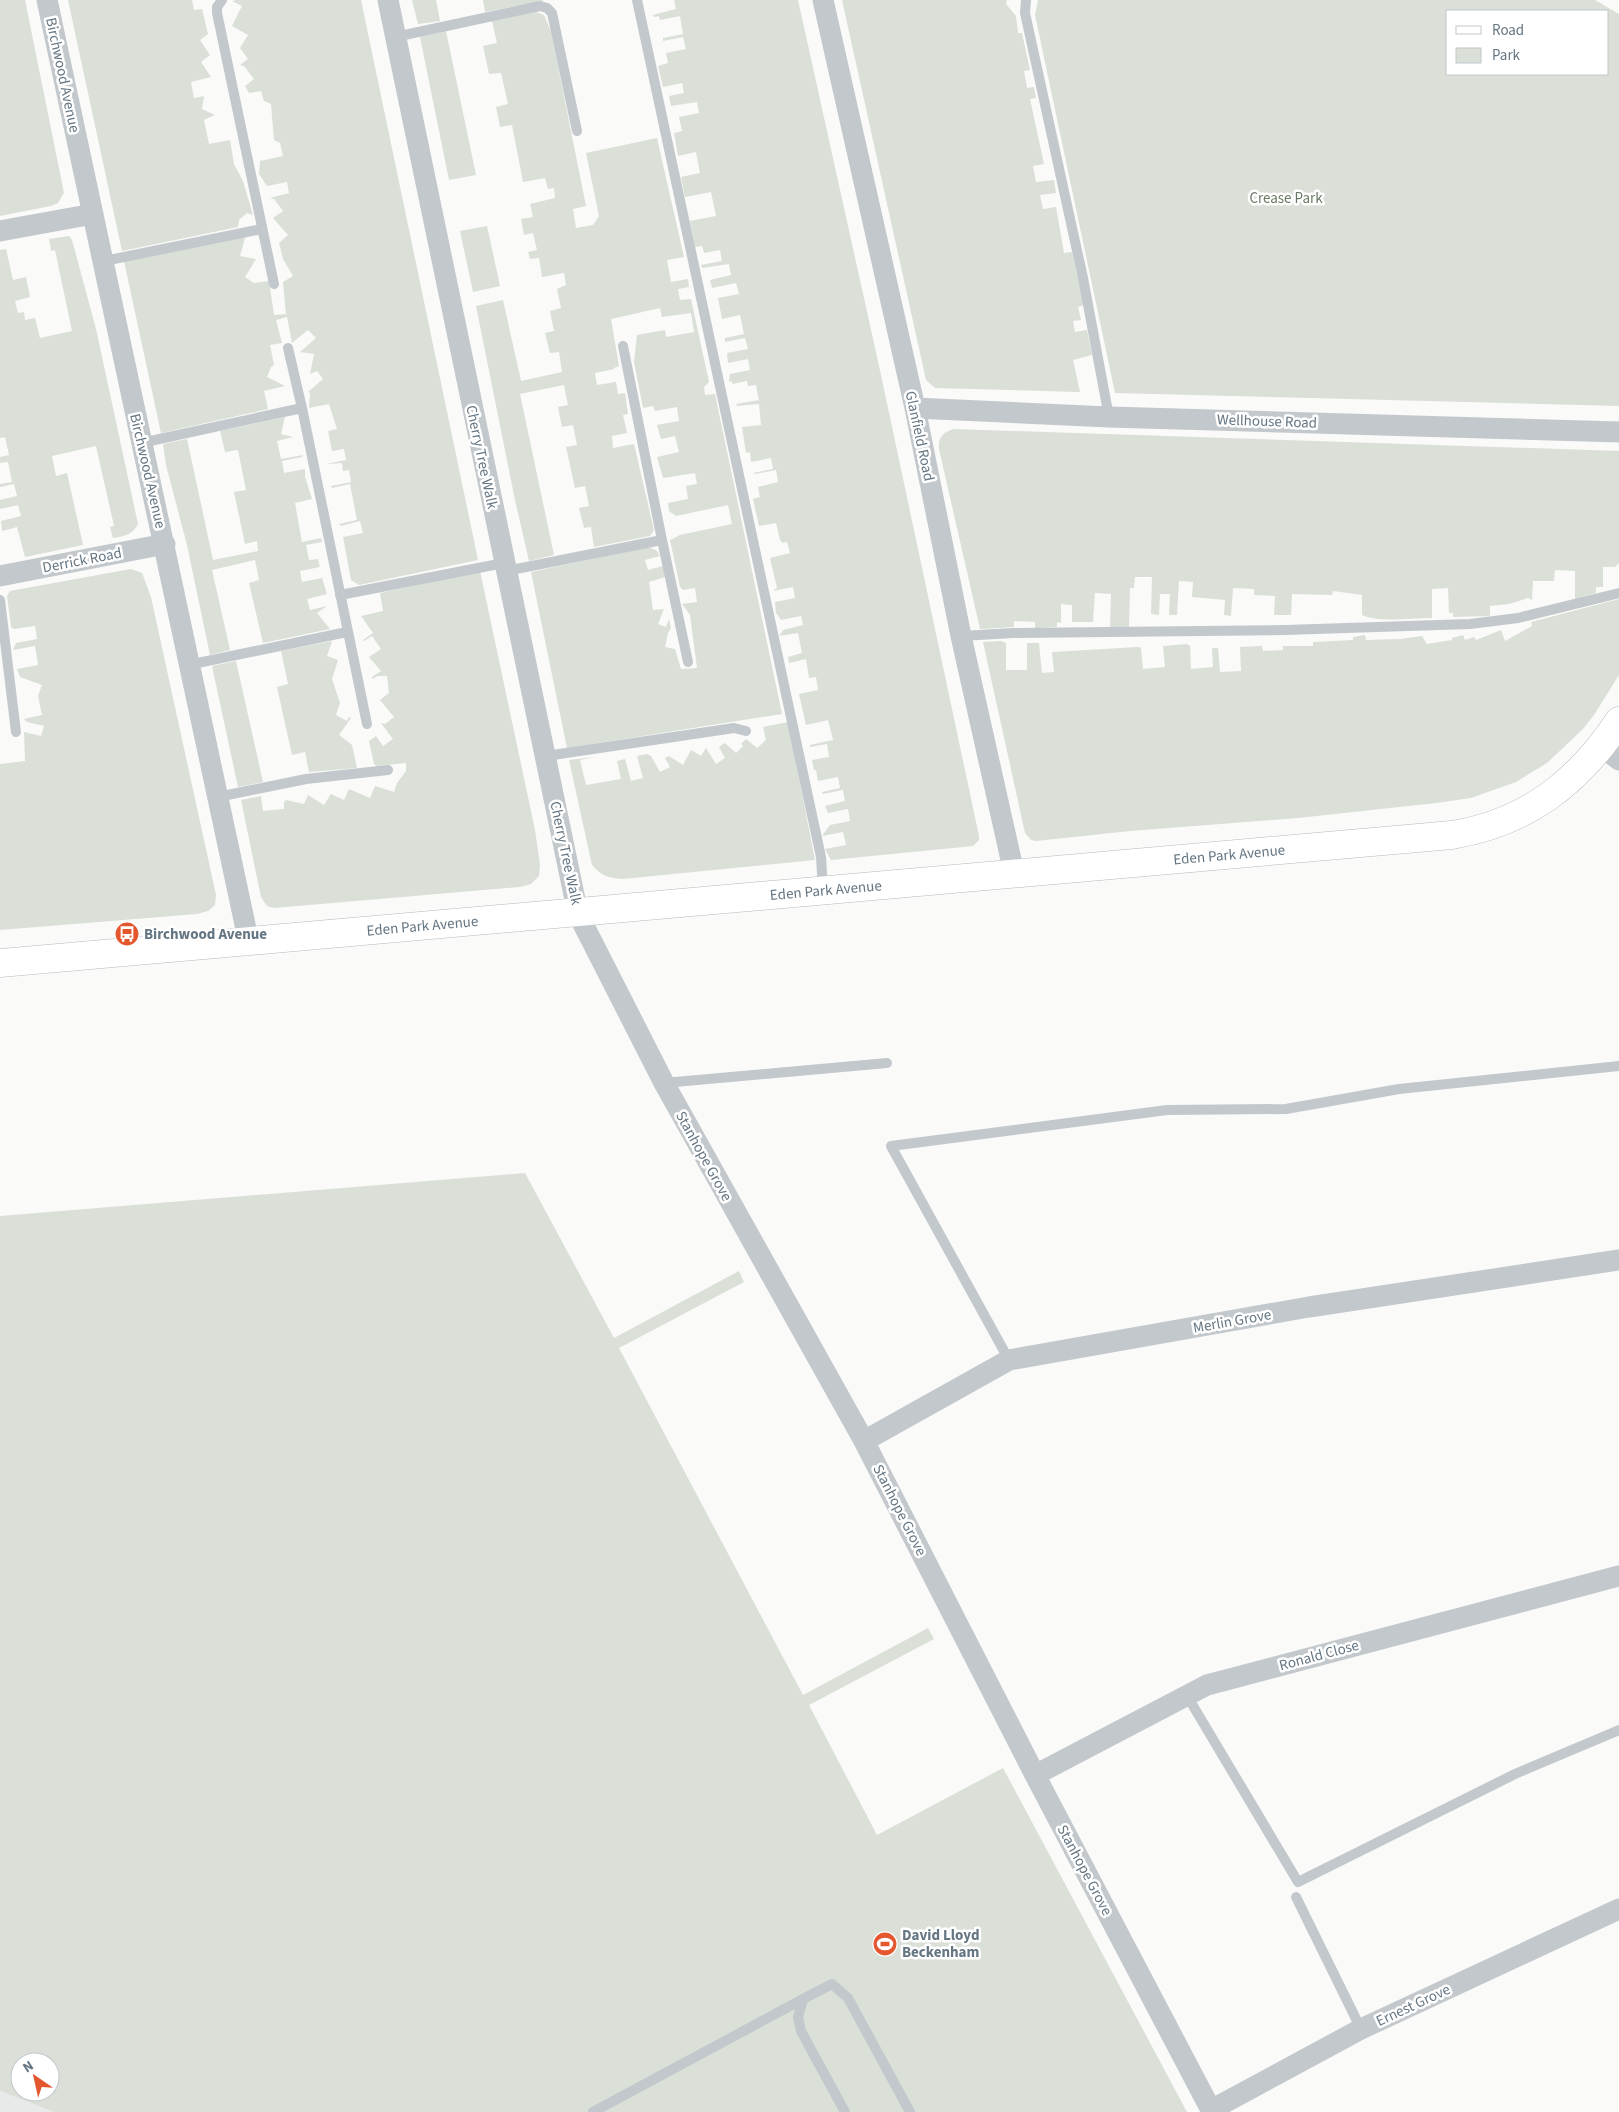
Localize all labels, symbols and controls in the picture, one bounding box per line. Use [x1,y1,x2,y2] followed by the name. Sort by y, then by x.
[1446,10,1609,75] legend
[40,16,85,135] street label: Birchwood Avenue
[1492,20,1524,41] text: Road
[1492,45,1521,66] text: Park
[1249,188,1323,209] park label: Crease Park
[900,389,939,483] street label: Glanfield Road
[460,403,503,511] street label: Cherry Tree Walk
[1217,409,1317,434] street label: Wellhouse Road
[124,412,171,531] street label: Birchwood Avenue
[41,543,123,578] street label: Derrick Road
[544,799,587,907] street label: Cherry Tree Walk
[1172,840,1286,871] street label: Eden Park Avenue
[769,875,883,906] street label: Eden Park Avenue
[366,911,479,942] street label: Eden Park Avenue
[114,921,140,947] bus stop icon: Birchwood Avenue
[144,924,267,945] place label: Birchwood Avenue
[670,1107,737,1205] street label: Stanhope Grove
[1191,1304,1273,1339] street label: Merlin Grove
[867,1461,932,1560] street label: Stanhope Grove
[1277,1635,1361,1676] street label: Ronald Close
[1052,1821,1117,1919] street label: Stanhope Grove
[902,1925,980,1963] place label: David Lloyd Beckenham
[872,1931,898,1957] sports icon: David Lloyd Beckenham
[1373,1979,1454,2032] street label: Ernest Grove
[10,2052,60,2102] north arrow
[19,2056,38,2078] text: N

